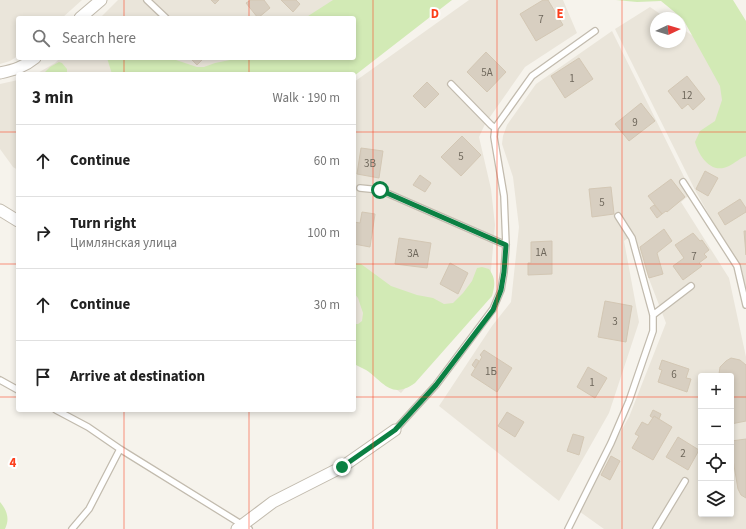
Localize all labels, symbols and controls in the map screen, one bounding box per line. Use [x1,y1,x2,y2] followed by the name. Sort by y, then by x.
[431,5,439,23] text: D
[556,5,564,23] text: E
[538,12,544,27] house number: 7
[650,12,686,48] north arrow
[16,16,356,60] search box
[30,27,52,49] icon: search
[62,28,136,49] text: Search here
[481,65,493,80] house number: 5А
[569,71,575,86] house number: 1
[32,86,73,110] text: 3 min
[682,88,692,103] house number: 12
[272,89,340,107] text: Walk · 190 m
[632,115,638,130] house number: 9
[458,149,464,164] house number: 5
[32,150,54,172] icon: ahead
[70,150,130,171] text: Continue
[314,152,340,170] text: 60 m
[364,156,376,171] house number: 3В
[371,181,389,199] route start
[599,195,605,210] house number: 5
[70,213,136,234] text: Turn right
[32,222,54,244] icon: right
[307,224,340,242] text: 100 m
[70,234,177,252] text: Цимлянская улица
[535,245,547,260] house number: 1А
[407,246,419,261] house number: 3А
[691,249,697,264] house number: 7
[32,294,54,316] icon: ahead
[70,294,130,315] text: Continue
[314,296,340,314] text: 30 m
[612,314,618,329] house number: 3
[485,364,497,379] house number: 1Б
[32,366,54,388] icon: arrive
[70,366,205,387] text: Arrive at destination
[671,367,677,382] house number: 6
[698,373,734,517] map controls
[698,373,734,409] button: +
[589,375,595,390] house number: 1
[698,409,734,445] button: −
[698,445,734,481] button: locate
[680,446,686,461] house number: 2
[10,454,17,472] text: 4
[333,458,351,476] route end
[698,481,734,517] button: layers

